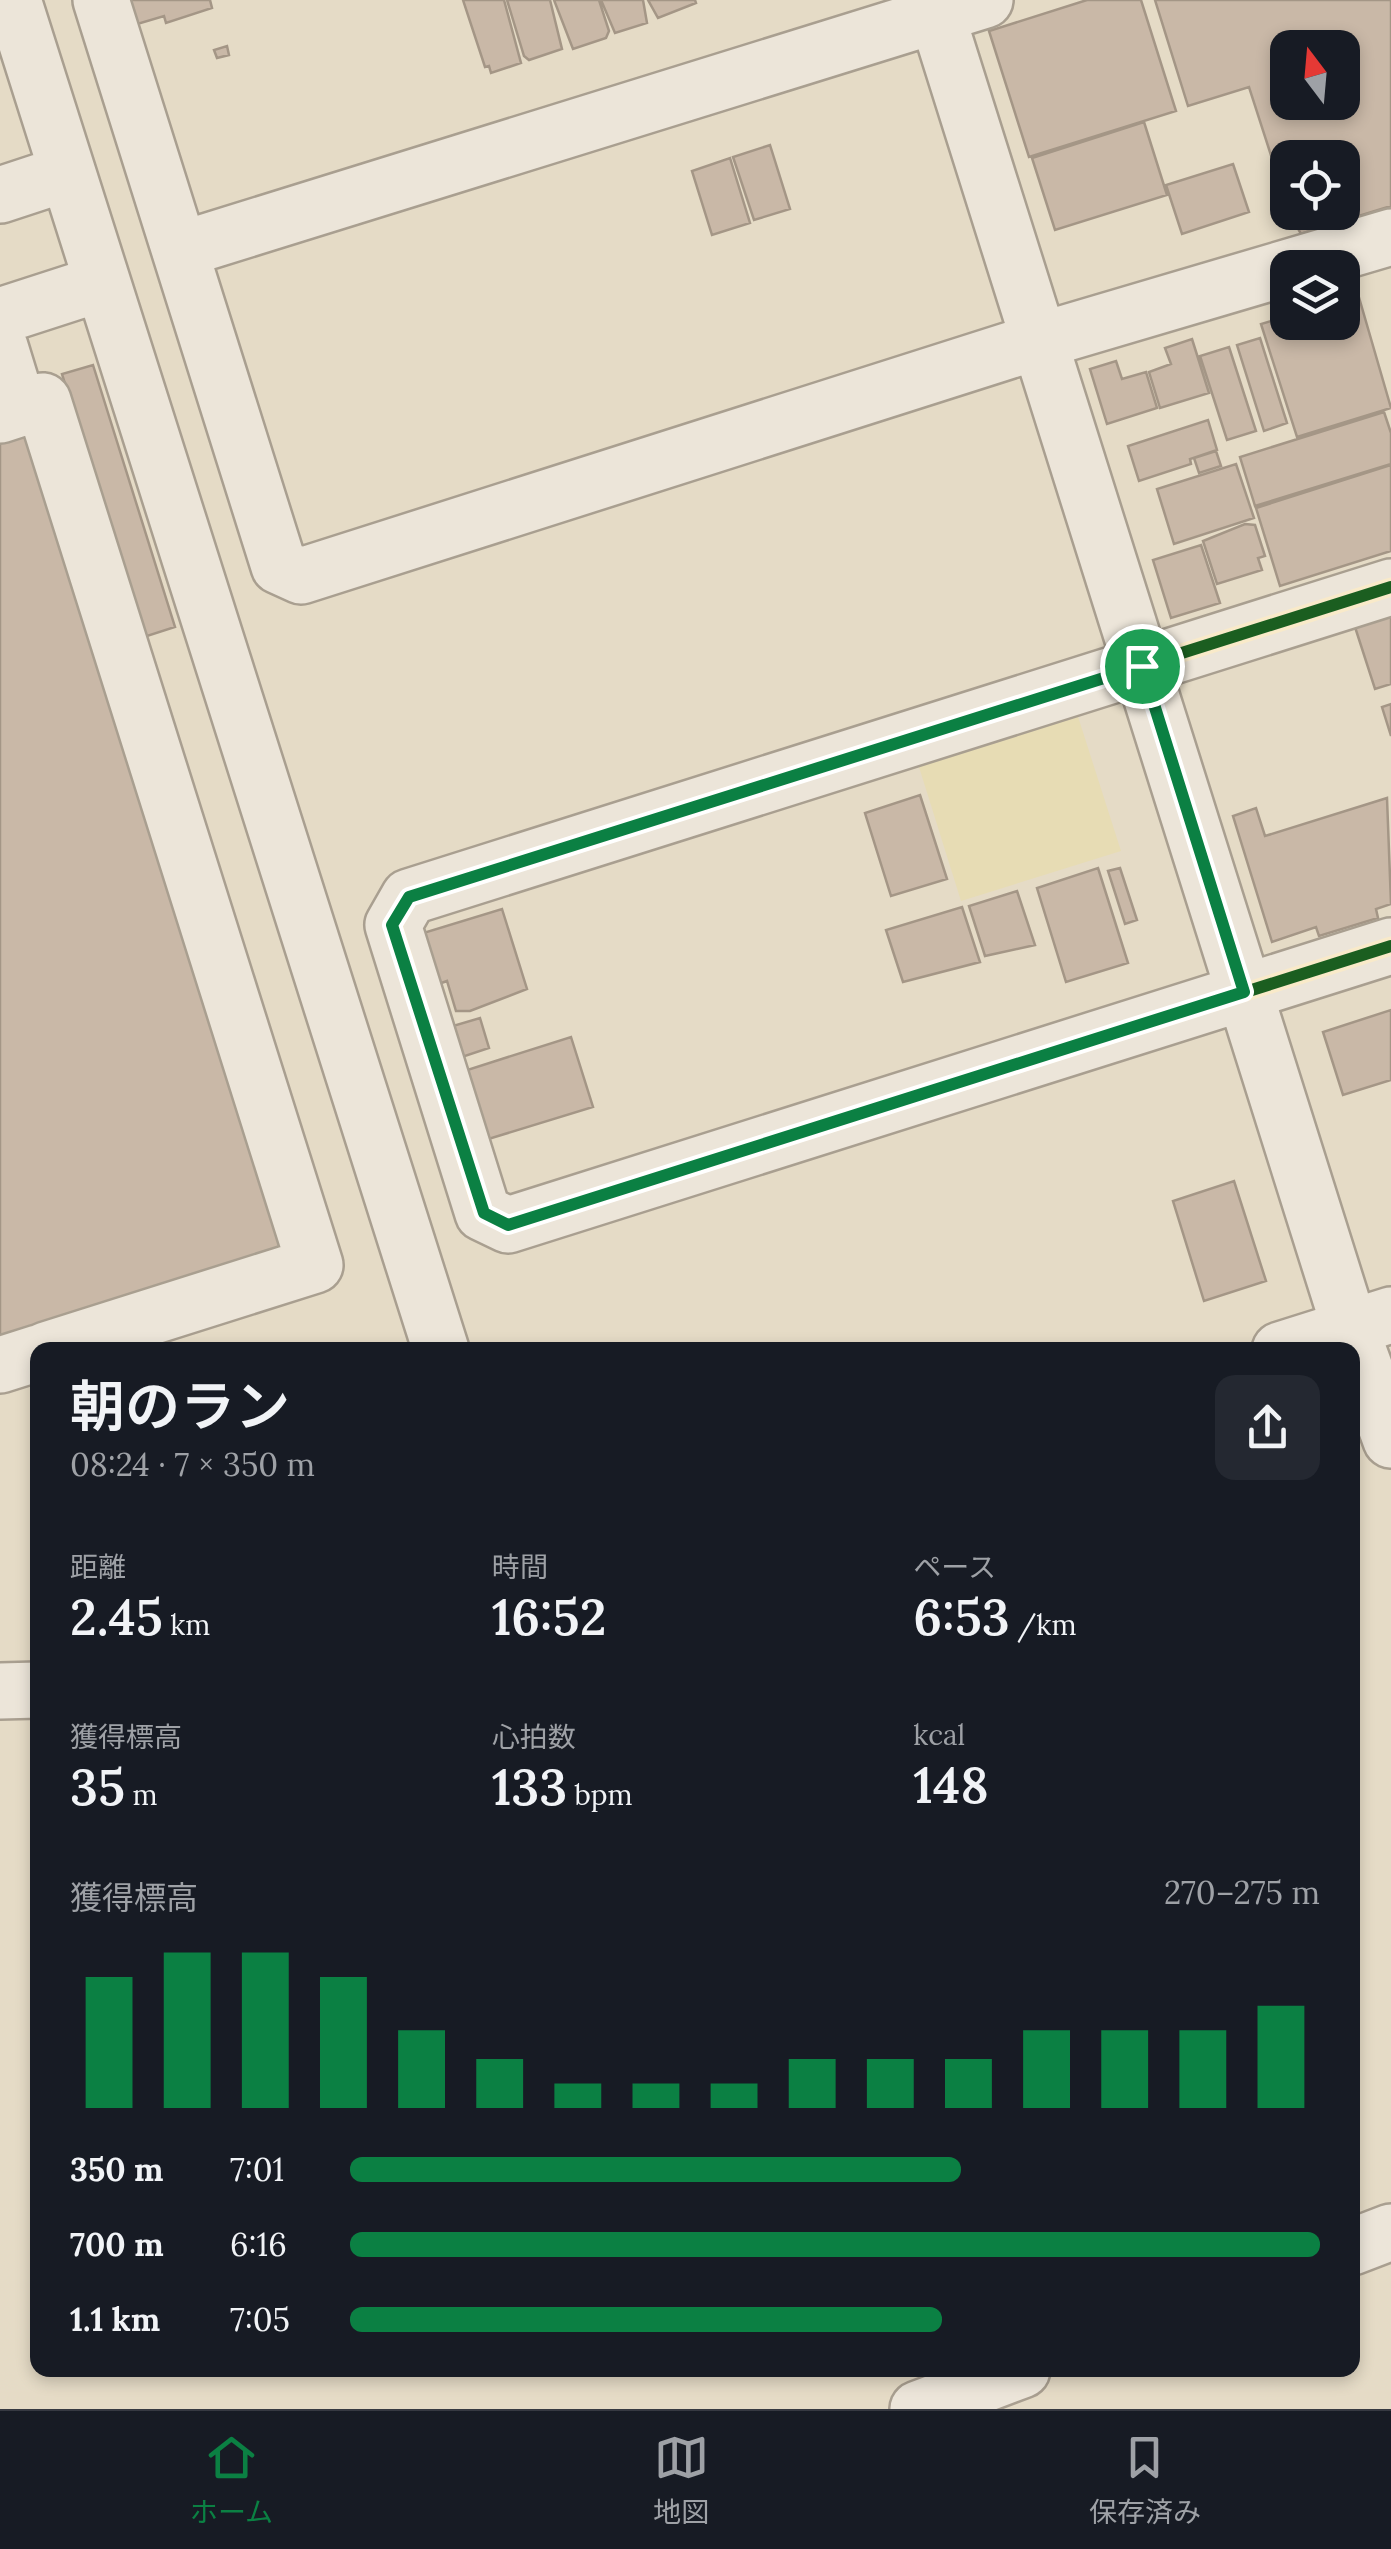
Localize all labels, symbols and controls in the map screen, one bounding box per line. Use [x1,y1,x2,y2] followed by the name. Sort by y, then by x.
[1270,30,1360,120] north arrow
[1270,30,1360,340] map controls
[1270,140,1360,230] button: locate
[1270,250,1360,340] button: layers
[1100,624,1185,709] pin
[1115,639,1170,694] icon: arrive
[70,1371,290,1441] text: 朝のラン
[1215,1375,1320,1480] button: share
[70,1444,315,1485] text: 08:24 · 7 × 350 m
[70,1549,126,1585] text: 距離
[492,1549,548,1585] text: 時間
[913,1549,996,1585] text: ペース
[70,1585,163,1649] text: 2.45
[492,1585,606,1649] text: 16:52
[913,1585,1010,1649] text: 6:53
[163,1607,210,1643] text: km
[1010,1607,1076,1643] text: /km
[913,1717,965,1753] text: kcal
[70,1719,182,1755] text: 獲得標高
[492,1719,576,1755] text: 心拍数
[913,1753,989,1817] text: 148
[70,1755,125,1819] text: 35
[492,1755,567,1819] text: 133
[125,1777,157,1813] text: m
[567,1777,633,1813] text: bpm
[1164,1872,1320,1913] text: 270–275 m
[70,1877,198,1918] text: 獲得標高
[70,2149,163,2190] text: 350 m
[230,2149,284,2190] text: 7:01
[70,2224,164,2265] text: 700 m
[230,2224,287,2265] text: 6:16
[70,2299,160,2340] text: 1.1 km
[230,2299,290,2340] text: 7:05
[190,2430,273,2530] tab: ホーム
[653,2430,709,2530] tab: 地図
[1089,2430,1201,2530] tab: 保存済み

